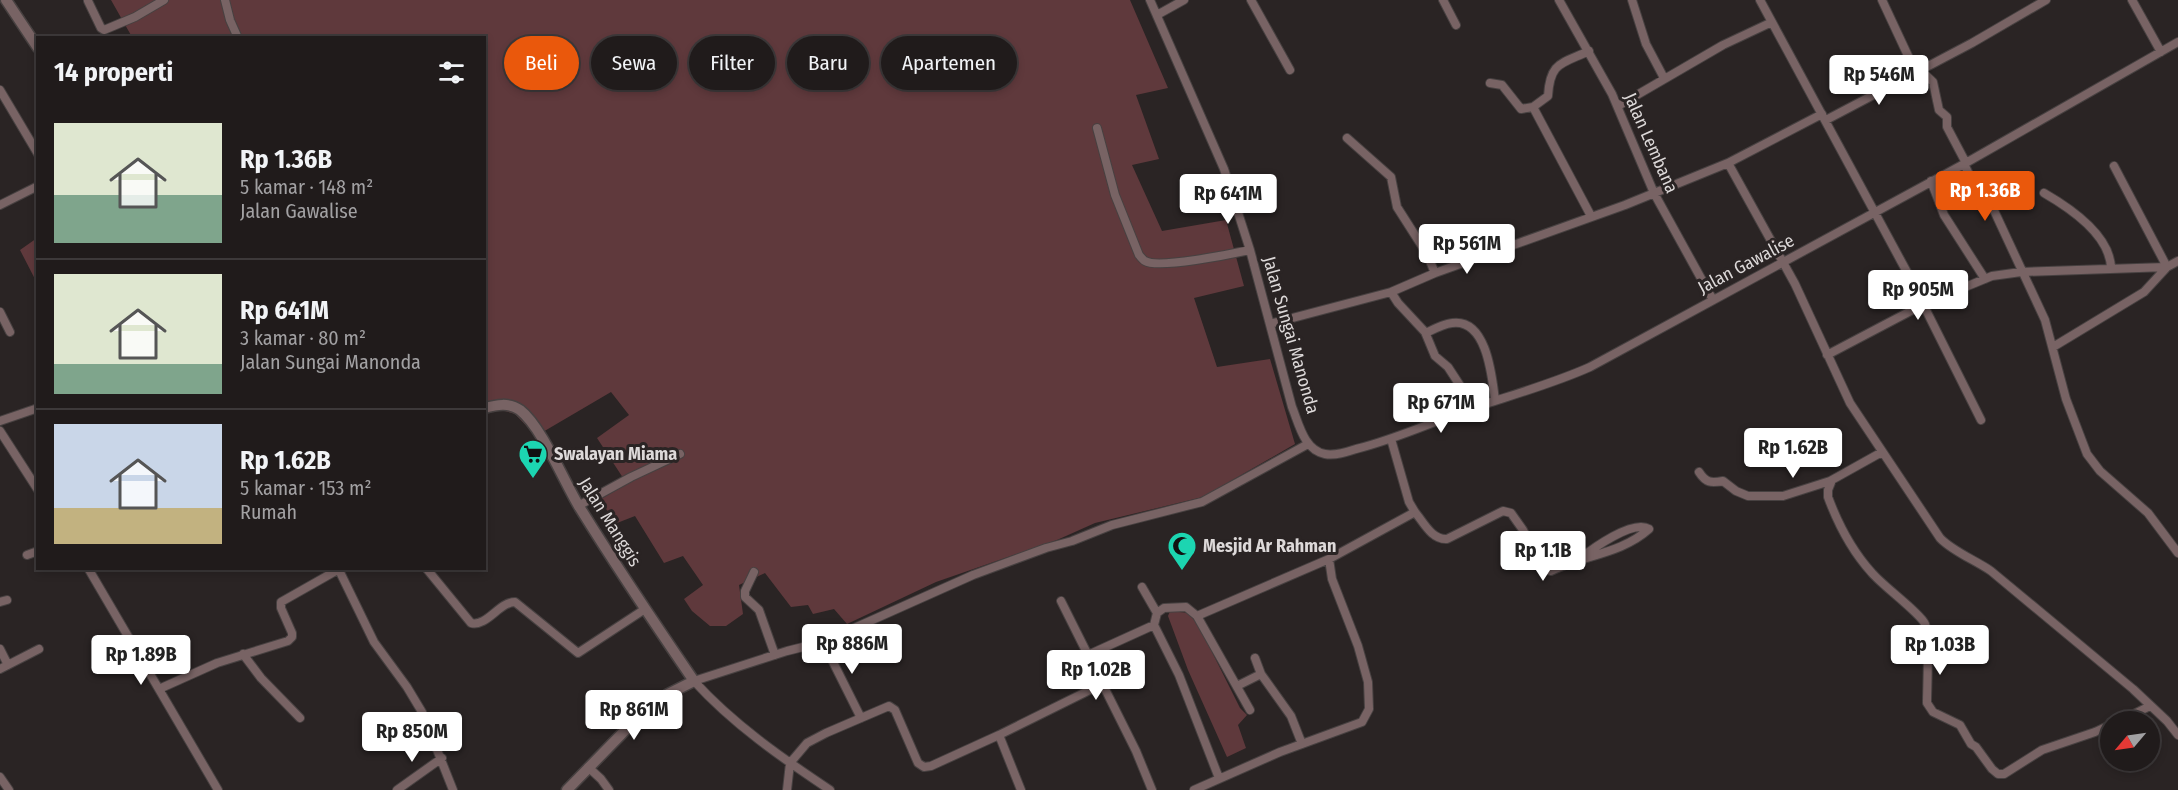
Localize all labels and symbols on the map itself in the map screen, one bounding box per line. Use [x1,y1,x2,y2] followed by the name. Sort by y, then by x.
[1824,55,1934,106] pin: Rp 546M
[1619,89,1683,197] street label: Jalan Lembana
[1923,171,2047,222] pin: Rp 1.36B
[1173,174,1283,225] pin: Rp 641M
[1412,224,1522,275] pin: Rp 561M
[1694,229,1798,299] street label: Jalan Gawalise
[1258,254,1324,416] street label: Jalan Sungai Manonda
[1863,270,1973,321] pin: Rp 905M
[1386,383,1496,434] pin: Rp 671M
[1731,428,1855,479] pin: Rp 1.62B
[517,438,549,480] supermarket icon: Swalayan Miama
[554,443,677,465] place label: Swalayan Miama
[574,473,646,571] street label: Jalan Manggis
[1166,530,1198,572] mosque icon: Mesjid Ar Rahman
[1488,531,1598,582] pin: Rp 1.1B
[1203,535,1336,557] place label: Mesjid Ar Rahman
[797,624,907,675] pin: Rp 886M
[1878,625,2002,676] pin: Rp 1.03B
[79,635,203,686] pin: Rp 1.89B
[1034,650,1158,701] pin: Rp 1.02B
[579,690,689,741] pin: Rp 861M
[2100,711,2160,771] north arrow
[357,712,467,763] pin: Rp 850M

